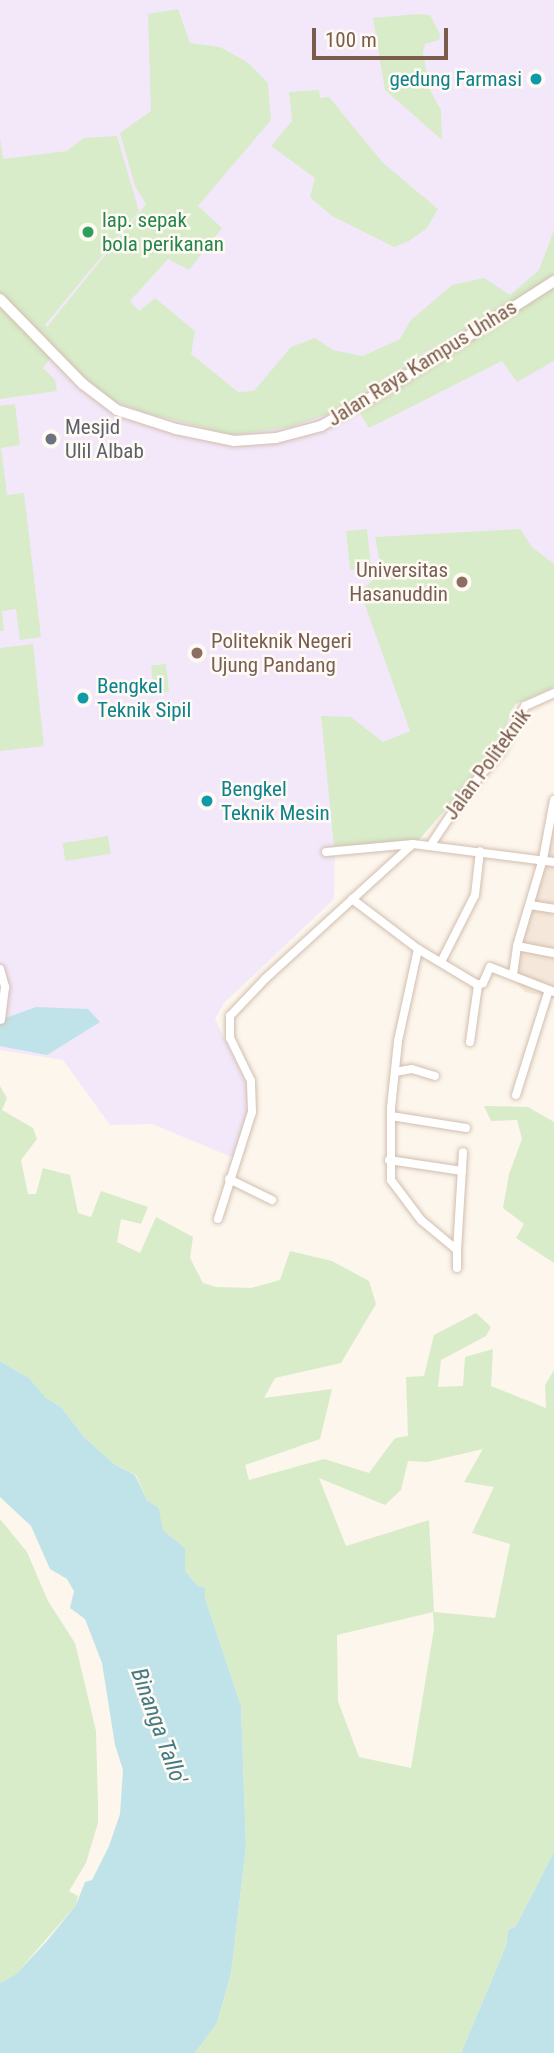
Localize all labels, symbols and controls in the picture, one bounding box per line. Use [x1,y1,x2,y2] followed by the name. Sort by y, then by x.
[316,14,452,58] scale bar
[325,28,377,52] text: 100 m
[389,66,522,92] place label: gedung Farmasi
[528,71,544,87] marker: gedung Farmasi
[102,207,224,257] place label: lap. sepak bola perikanan
[80,224,96,240] marker: lap. sepak bola perikanan
[323,294,521,432] street label: Jalan Raya Kampus Unhas
[65,414,144,464] place label: Mesjid Ulil Albab
[43,431,59,447] marker: Mesjid Ulil Albab
[349,557,448,607] place label: Universitas Hasanuddin
[454,574,470,590] marker: Universitas Hasanuddin
[211,628,352,678] place label: Politeknik Negeri Ujung Pandang
[189,645,205,661] marker: Politeknik Negeri Ujung Pandang
[97,673,191,723] place label: Bengkel Teknik Sipil
[75,690,91,706] marker: Bengkel Teknik Sipil
[438,703,536,825] street label: Jalan Politeknik
[221,776,330,826] place label: Bengkel Teknik Mesin
[199,793,215,809] marker: Bengkel Teknik Mesin
[124,1664,192,1788] water label: Binanga Tallo'

